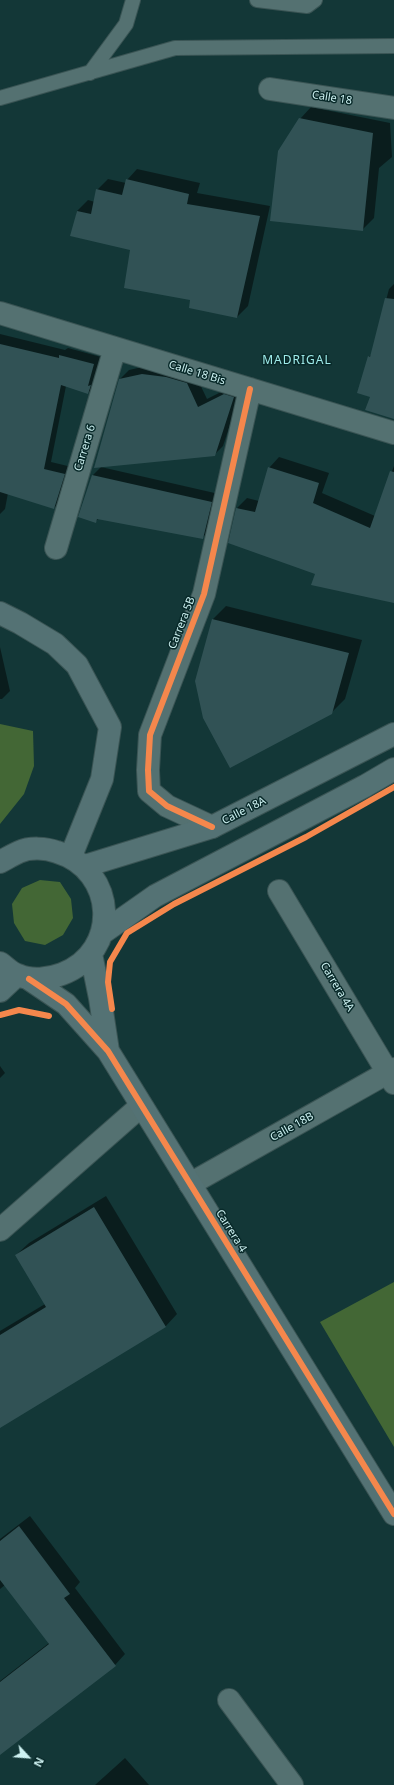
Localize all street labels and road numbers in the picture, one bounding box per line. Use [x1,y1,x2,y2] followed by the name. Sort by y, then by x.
[311,88,353,108] street label: Calle 18
[167,358,227,388] street label: Calle 18 Bis
[72,423,98,473] street label: Carrera 6
[166,595,198,651] street label: Carrera 5B
[220,794,268,828] street label: Calle 18A
[317,960,357,1014] street label: Carrera 4A
[268,1110,316,1144] street label: Calle 18B
[213,1207,249,1255] street label: Carrera 4

